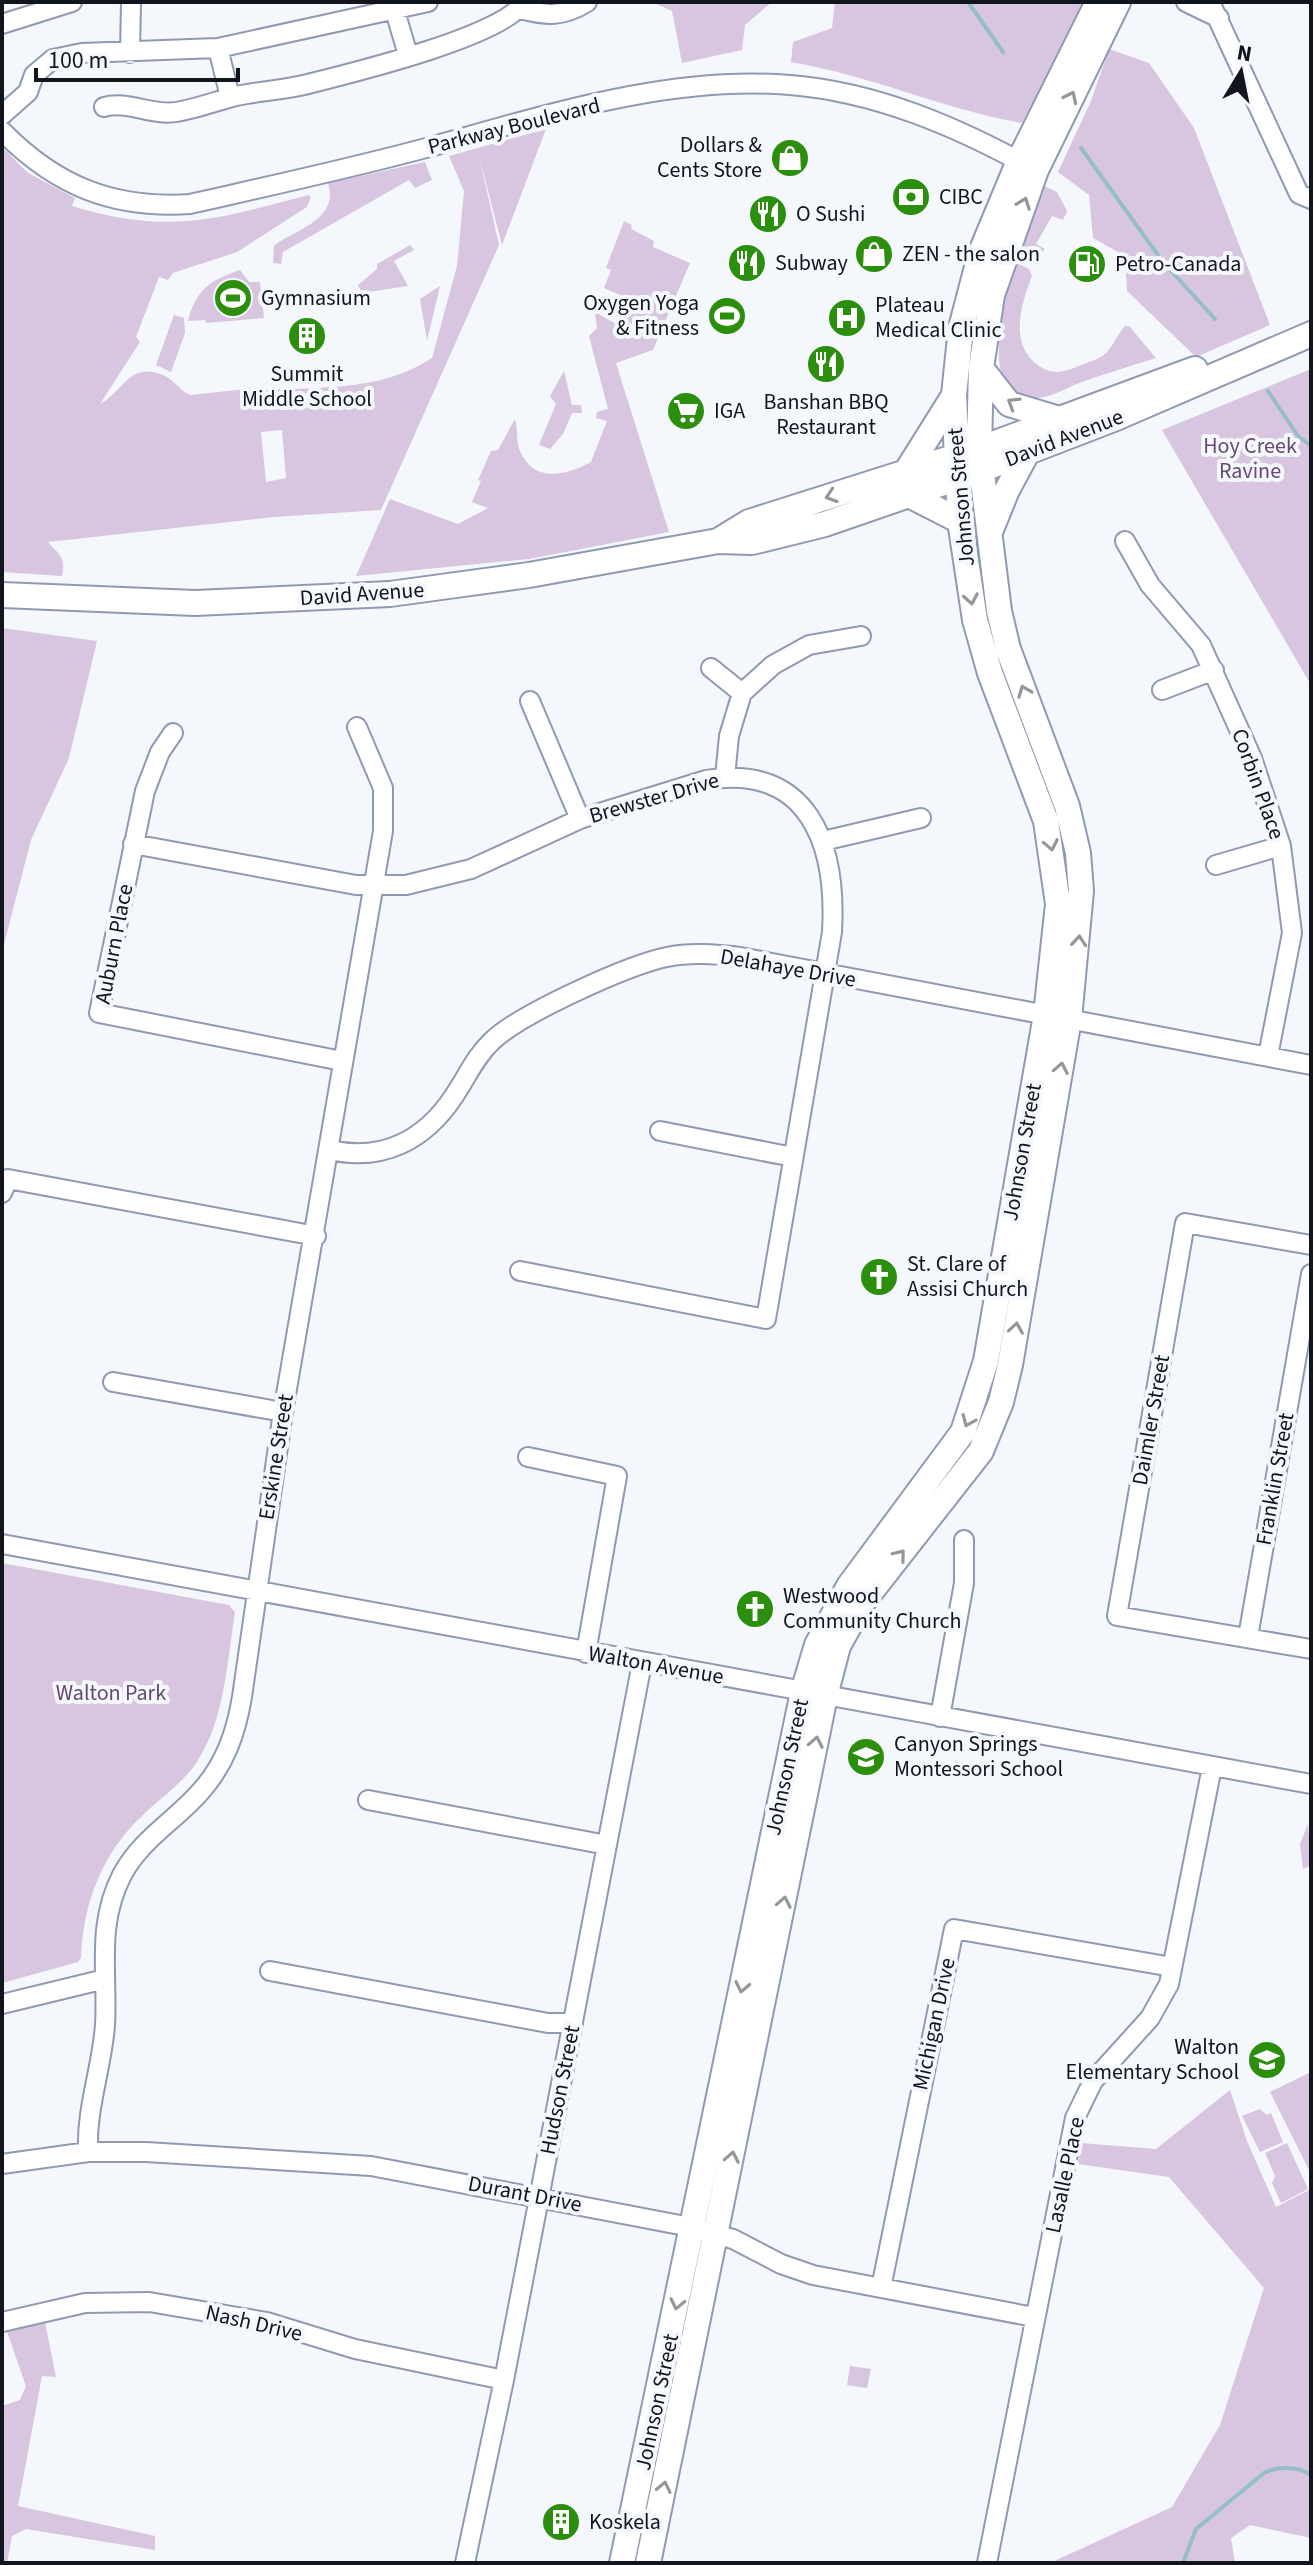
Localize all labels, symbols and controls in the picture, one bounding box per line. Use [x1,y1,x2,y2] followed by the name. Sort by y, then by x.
[36,32,238,82] scale bar
[1201,32,1281,112] north arrow
[1234,36,1254,70] text: N
[48,43,108,78] text: 100 m
[425,89,603,163] street label: Parkway Boulevard
[1061,91,1077,106] one-way arrow
[657,129,763,186] place label: Dollars & Cents Store
[769,137,811,179] shop icon: Dollars & Cents Store
[890,176,932,218] bank icon: CIBC
[939,181,983,213] place label: CIBC
[747,193,789,235] restaurant icon: O Sushi
[1014,197,1031,211] one-way arrow
[796,198,865,230] place label: O Sushi
[853,233,895,275] shop icon: ZEN - the salon
[902,238,1040,270] place label: ZEN - the salon
[726,242,768,284] restaurant icon: Subway
[1066,243,1108,285] fuel station icon: Petro-Canada
[775,247,848,279] place label: Subway
[1115,248,1241,280] place label: Petro-Canada
[212,277,254,319] sports icon: Gymnasium
[261,282,371,314] place label: Gymnasium
[583,287,699,344] place label: Oxygen Yoga & Fitness
[875,289,1002,346] place label: Plateau Medical Clinic
[706,295,748,337] sports icon: Oxygen Yoga & Fitness
[826,297,868,339] hospital icon: Plateau Medical Clinic
[286,315,328,357] building icon: Summit Middle School
[805,343,847,385] restaurant icon: Banshan BBQ Restaurant
[242,358,372,415] place label: Summit Middle School
[763,386,889,443] place label: Banshan BBQ Restaurant
[665,390,707,432] supermarket icon: IGA
[714,395,745,427] place label: IGA
[1008,398,1022,413] one-way arrow
[1000,401,1128,475] street label: David Avenue
[939,426,983,568] street label: Johnson Street
[1203,430,1297,487] park label: Hoy Creek Ravine
[825,487,839,503] one-way arrow
[299,574,425,614] street label: David Avenue
[962,592,979,605] one-way arrow
[1017,684,1034,698] one-way arrow
[1223,724,1293,844] street label: Corbin Place
[585,764,723,832] street label: Brewster Drive
[1042,839,1059,852] one-way arrow
[87,881,141,1007] street label: Auburn Place
[1070,934,1087,947] one-way arrow
[718,940,859,996] street label: Delahaye Drive
[1051,1062,1068,1075] one-way arrow
[994,1080,1050,1223] street label: Johnson Street
[907,1248,1028,1305] place label: St. Clare of Assisi Church
[858,1256,900,1298] church icon: St. Clare of Assisi Church
[1007,1321,1024,1335] one-way arrow
[1124,1352,1178,1488] street label: Daimler Street
[250,1391,302,1522] street label: Erskine Street
[1248,1410,1302,1548] street label: Franklin Street
[961,1412,977,1427] one-way arrow
[891,1549,905,1564] one-way arrow
[783,1580,961,1637] place label: Westwood Community Church
[734,1588,776,1630] church icon: Westwood Community Church
[586,1637,726,1693] street label: Walton Avenue
[56,1677,166,1709] park label: Walton Park
[757,1695,817,1838] street label: Johnson Street
[894,1728,1063,1785] place label: Canyon Springs Montessori School
[807,1735,824,1749] one-way arrow
[845,1736,887,1778] school or university icon: Canyon Springs Montessori School
[774,1896,791,1909] one-way arrow
[904,1955,964,2093] street label: Michigan Drive
[734,1980,751,1994] one-way arrow
[532,2022,588,2157] street label: Hudson Street
[1066,2031,1239,2088] place label: Walton Elementary School
[1246,2039,1288,2081] school or university icon: Walton Elementary School
[1037,2114,1093,2236] street label: Lasalle Place
[723,2151,740,2164] one-way arrow
[465,2167,585,2221] street label: Durant Drive
[202,2296,306,2350] street label: Nash Drive
[669,2297,686,2311] one-way arrow
[627,2330,687,2473] street label: Johnson Street
[655,2480,672,2494] one-way arrow
[540,2501,582,2543] building icon: Koskela
[589,2506,661,2538] place label: Koskela

